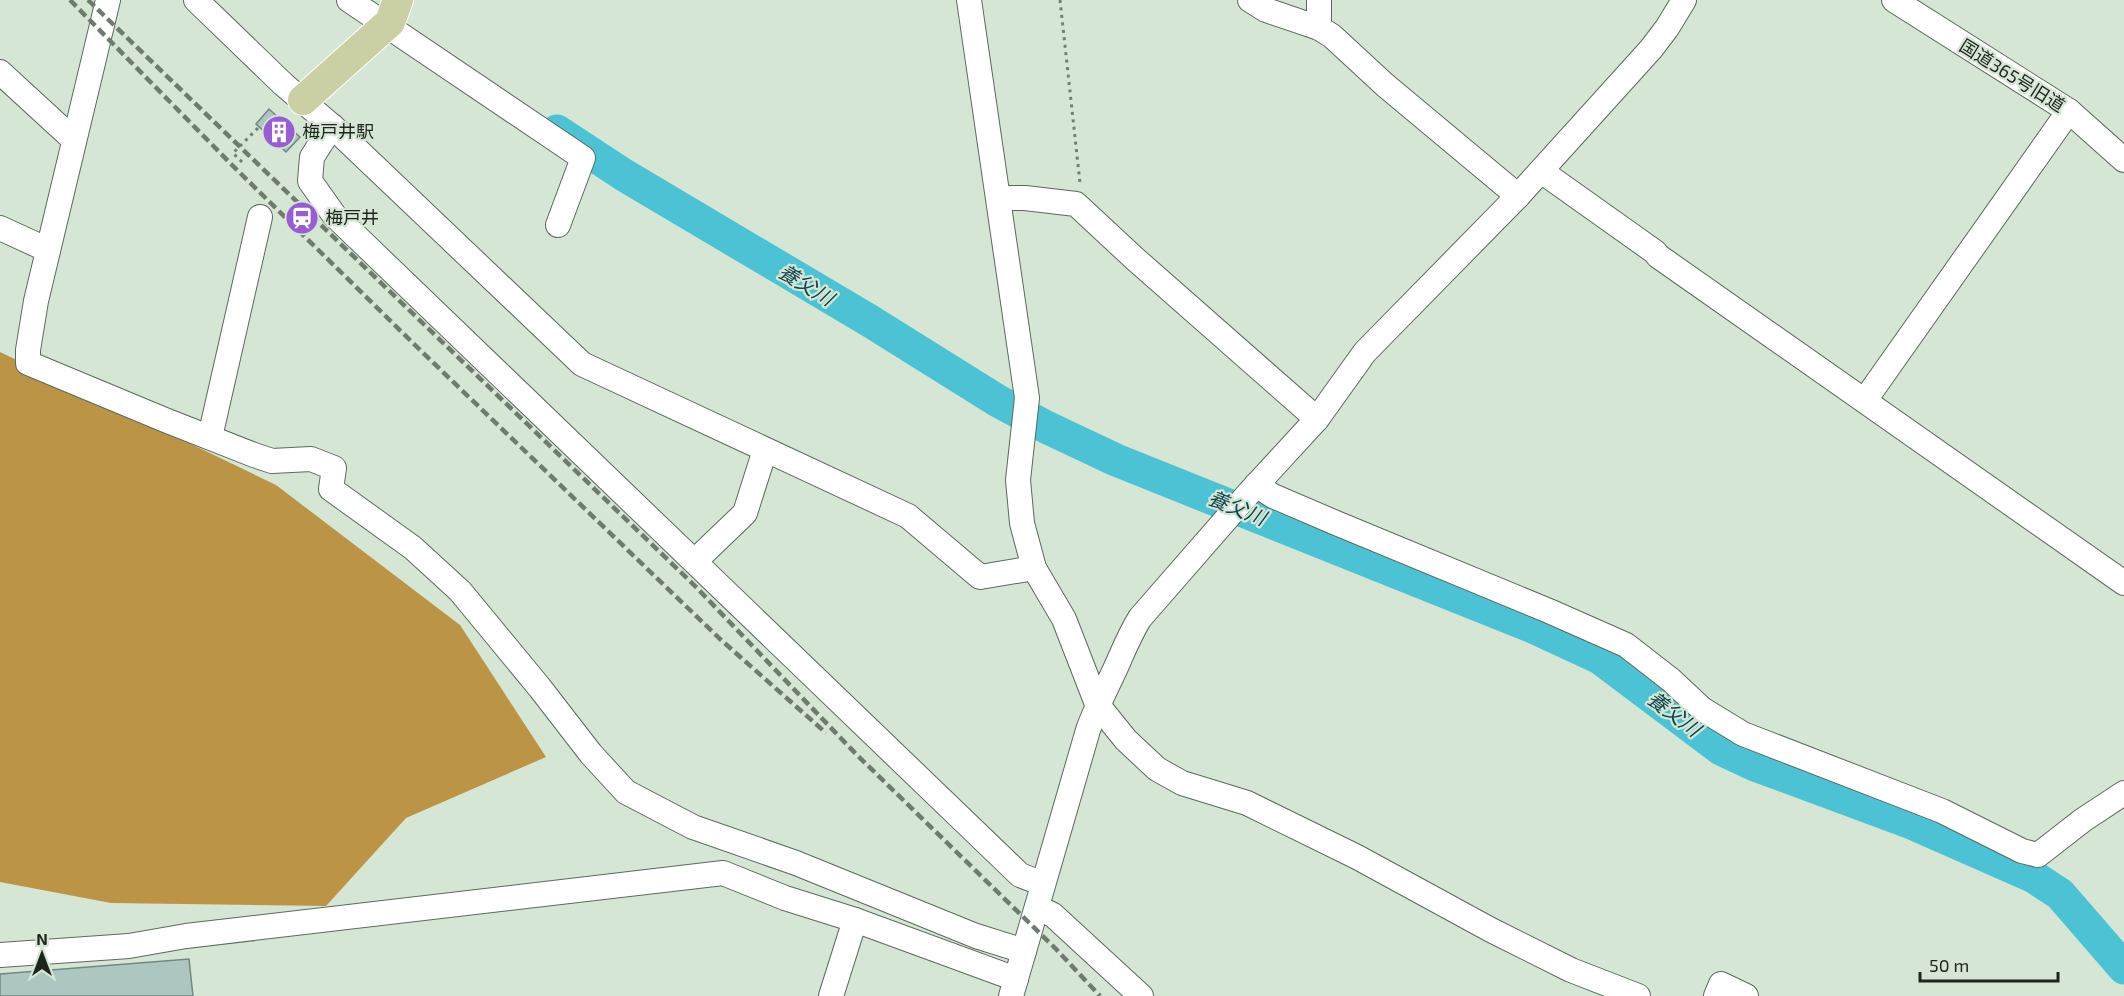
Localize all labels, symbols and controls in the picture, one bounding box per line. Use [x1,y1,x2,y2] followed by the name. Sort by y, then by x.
[1956,34,2069,116] street label: 国道365号旧道
[261,114,297,150] building icon: 梅戸井駅
[302,120,374,142] place label: 梅戸井駅
[284,200,320,236] station icon: 梅戸井
[325,206,379,228] place label: 梅戸井
[775,258,840,311] water label: 養父川
[1205,485,1272,530] water label: 養父川
[1643,686,1707,742] water label: 養父川
[12,924,72,984] north arrow
[36,929,48,948] text: N
[1920,945,2058,983] scale bar
[1929,954,1969,976] text: 50 m

